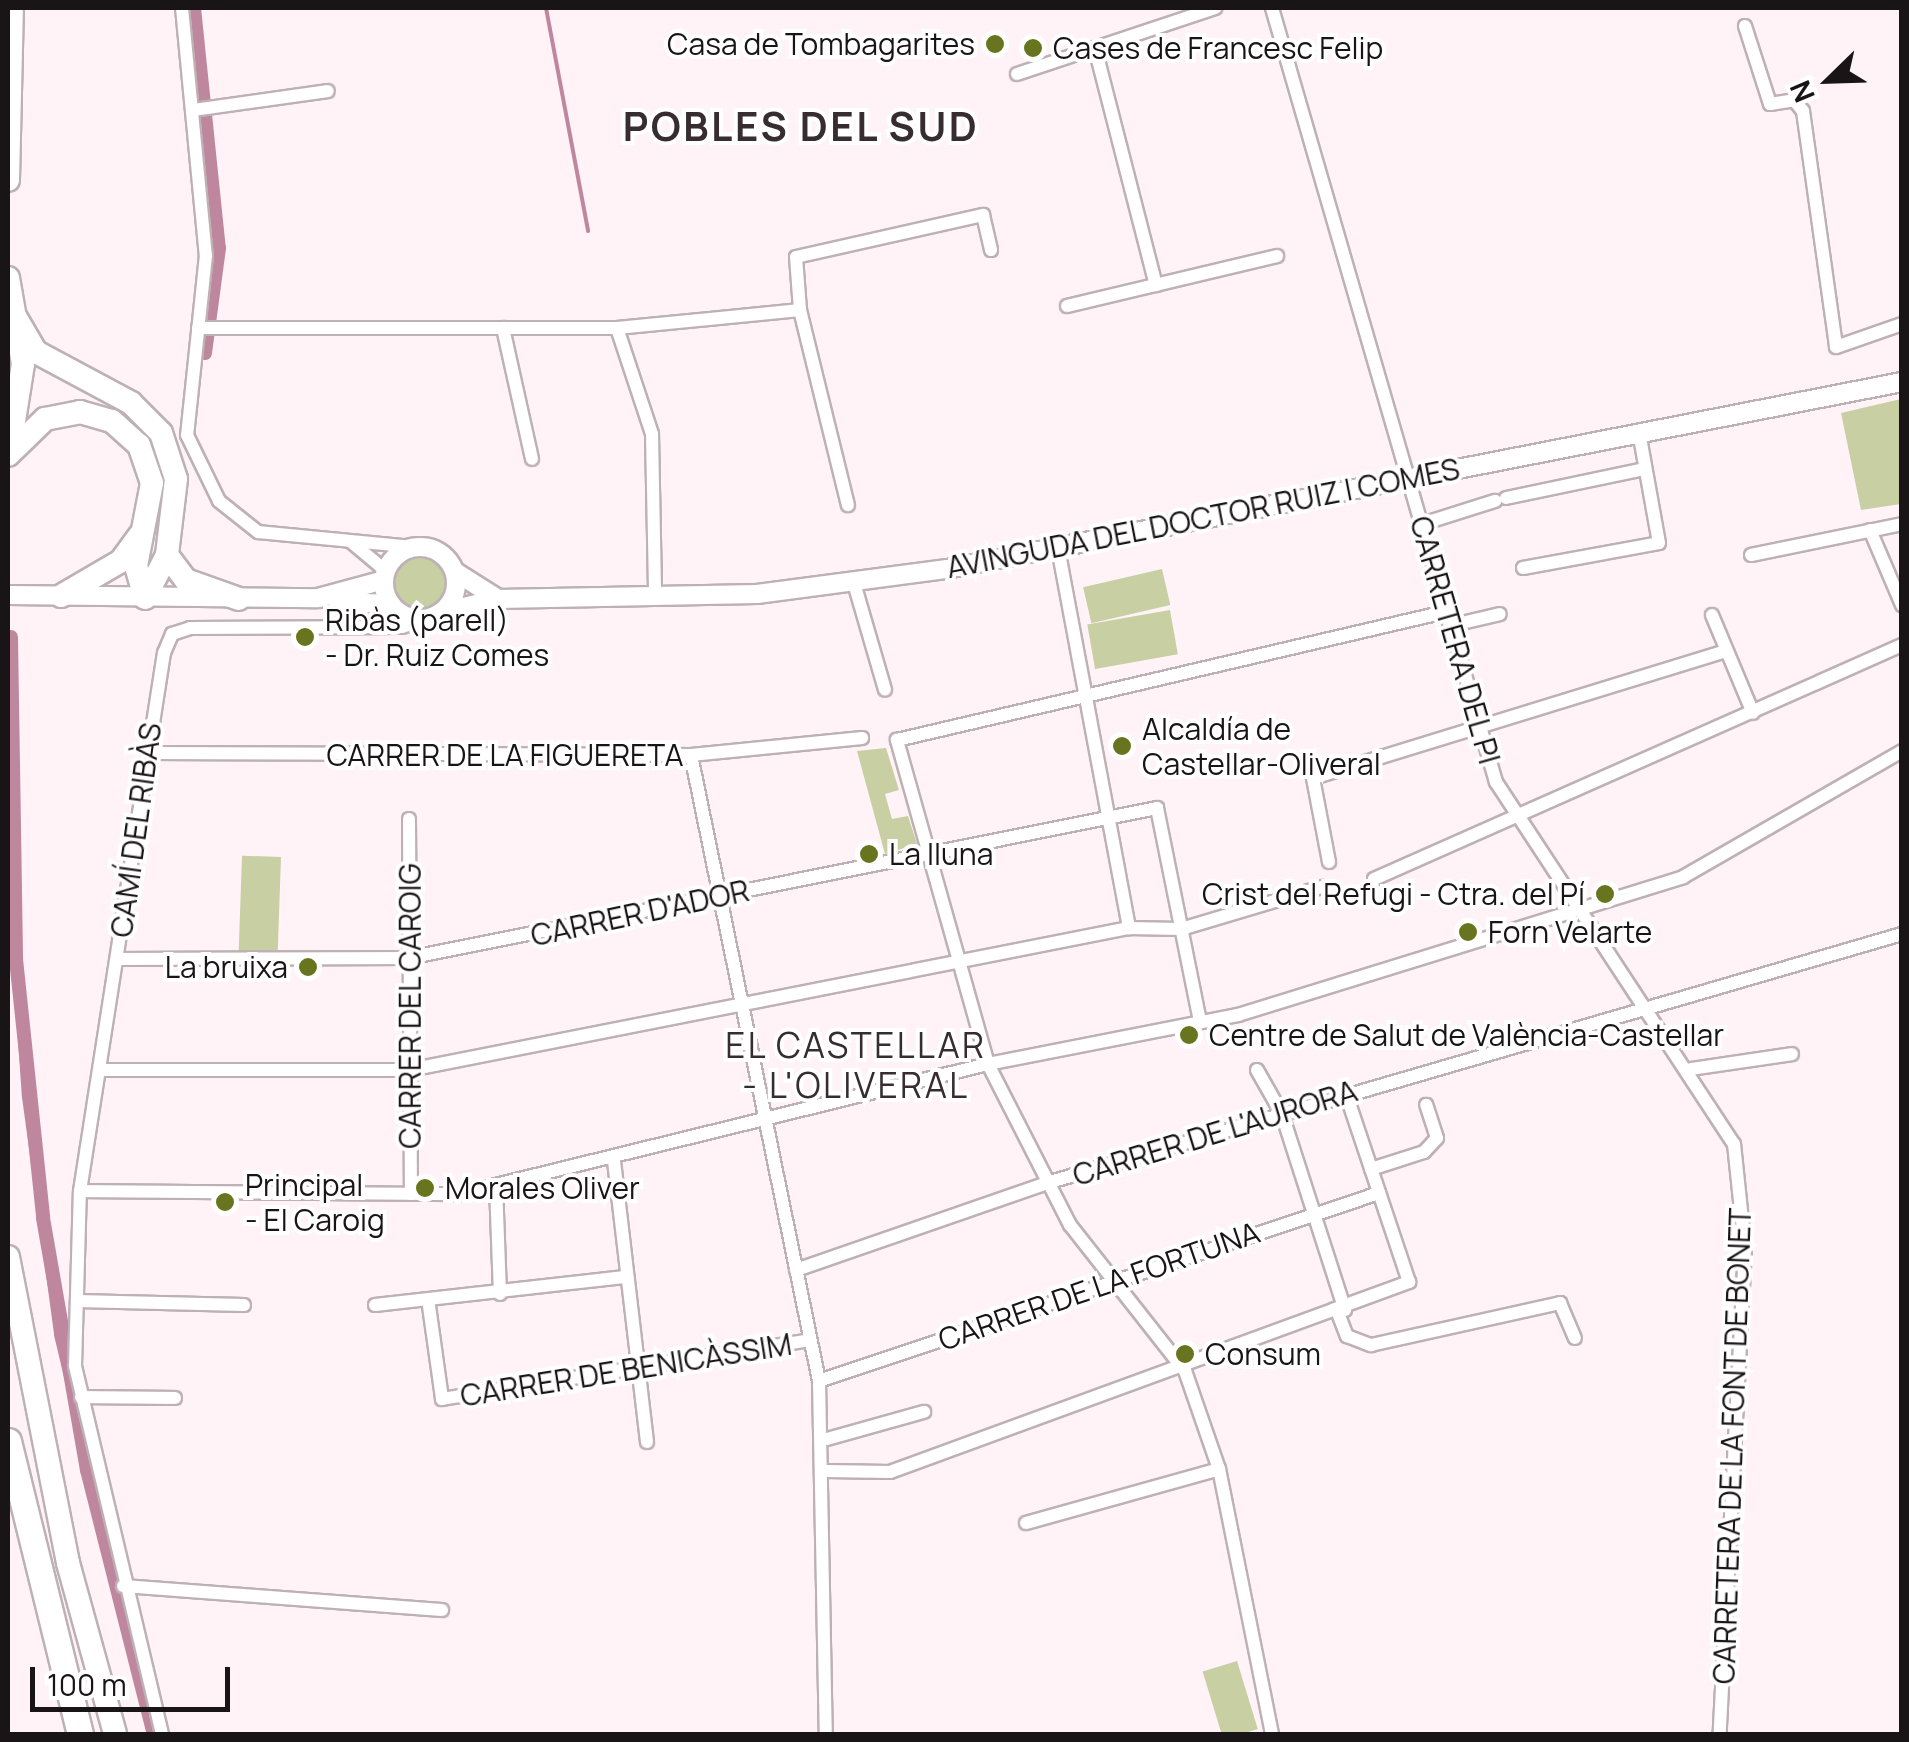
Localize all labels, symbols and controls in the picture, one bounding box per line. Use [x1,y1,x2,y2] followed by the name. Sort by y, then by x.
[667,26,975,62] place label: Casa de Tombagarites
[1053,30,1383,66] place label: Cases de Francesc Felip
[1779,30,1879,130] north arrow
[984,33,1006,55] marker: Casa de Tombagarites
[1022,37,1044,59] marker: Cases de Francesc Felip
[1780,75,1823,108] text: N
[622,102,980,150] district label: POBLES DEL SUD
[943,450,1463,586] street label: AVINGUDA DEL DOCTOR RUIZ I COMES
[1402,511,1508,769] street label: CARRETERA DEL PI
[325,602,549,672] place label: Ribàs (parell) - Dr. Ruiz Comes
[294,626,316,648] marker: Ribàs (parell) - Dr. Ruiz Comes
[1142,711,1381,782] place label: Alcaldía de Castellar-Oliveral
[103,720,169,940] street label: CAMÍ DEL RIBÀS
[1111,735,1133,757] marker: Alcaldía de Castellar-Oliveral
[326,737,684,773] street label: CARRER DE LA FIGUERETA
[889,836,993,872] place label: La lluna
[858,843,880,865] marker: La lluna
[392,863,428,1149] street label: CARRER DEL CAROIG
[527,872,753,954] street label: CARRER D'ADOR
[1202,876,1585,912] place label: Crist del Refugi - Ctra. del Pí
[1594,883,1616,905] marker: Crist del Refugi - Ctra. del Pí
[1488,914,1652,950] place label: Forn Velarte
[1457,921,1479,943] marker: Forn Velarte
[165,949,288,985] place label: La bruixa
[297,956,319,978] marker: La bruixa
[1209,1017,1724,1053] place label: Centre de Salut de València-Castellar
[724,1024,988,1106] district label: EL CASTELLAR - L'OLIVERAL
[1178,1024,1200,1046] marker: Centre de Salut de València-Castellar
[1068,1073,1362,1193] street label: CARRER DE L'AURORA
[245,1167,385,1238] place label: Principal - El Caroig
[445,1170,640,1206] place label: Morales Oliver
[414,1177,436,1199] marker: Morales Oliver
[214,1191,236,1213] marker: Principal - El Caroig
[1706,1207,1758,1685] street label: CARRETERA DE LA FONT DE BONET
[934,1214,1264,1358] street label: CARRER DE LA FORTUNA
[458,1326,794,1414] street label: CARRER DE BENICÀSSIM
[1205,1336,1321,1372] place label: Consum
[1174,1343,1196,1365] marker: Consum
[35,1647,235,1709] scale bar
[47,1664,127,1705] text: 100 m

